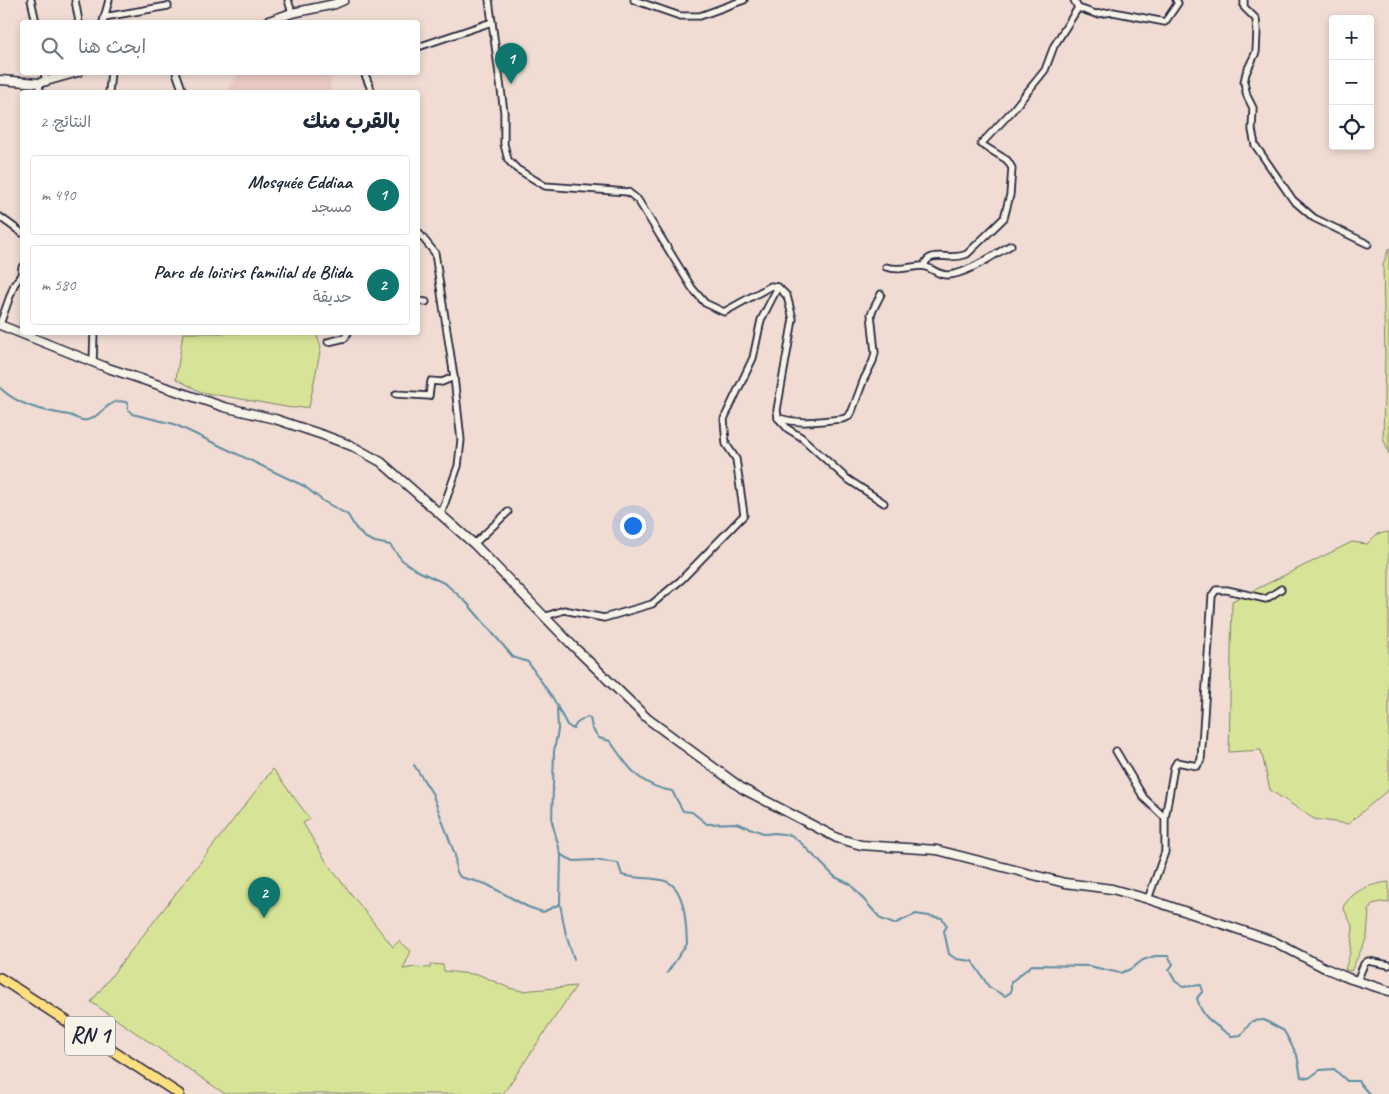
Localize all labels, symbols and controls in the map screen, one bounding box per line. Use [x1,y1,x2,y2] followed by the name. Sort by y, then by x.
[1329,15,1374,150] map controls
[1329,15,1374,60] button: +
[20,20,420,75] search box
[38,34,66,62] icon: search
[78,35,146,59] text: ابحث هنا
[495,43,527,84] pin: 1
[1329,60,1374,105] button: −
[1329,105,1374,150] button: locate
[303,108,400,134] text: بالقرب منك
[40,112,91,132] text: النتائج: 2
[248,170,352,194] text: Mosquée Eddiaa
[41,185,75,205] text: 490 m
[379,185,387,205] text: 1
[311,197,352,217] text: مسجد
[153,260,352,284] text: Parc de loisirs familial de Blida
[41,275,75,295] text: 580 m
[379,275,387,295] text: 2
[313,287,352,307] text: حديقة
[620,513,646,539] your location
[248,877,280,918] pin: 2
[65,1016,115,1056] road number: RN 1

